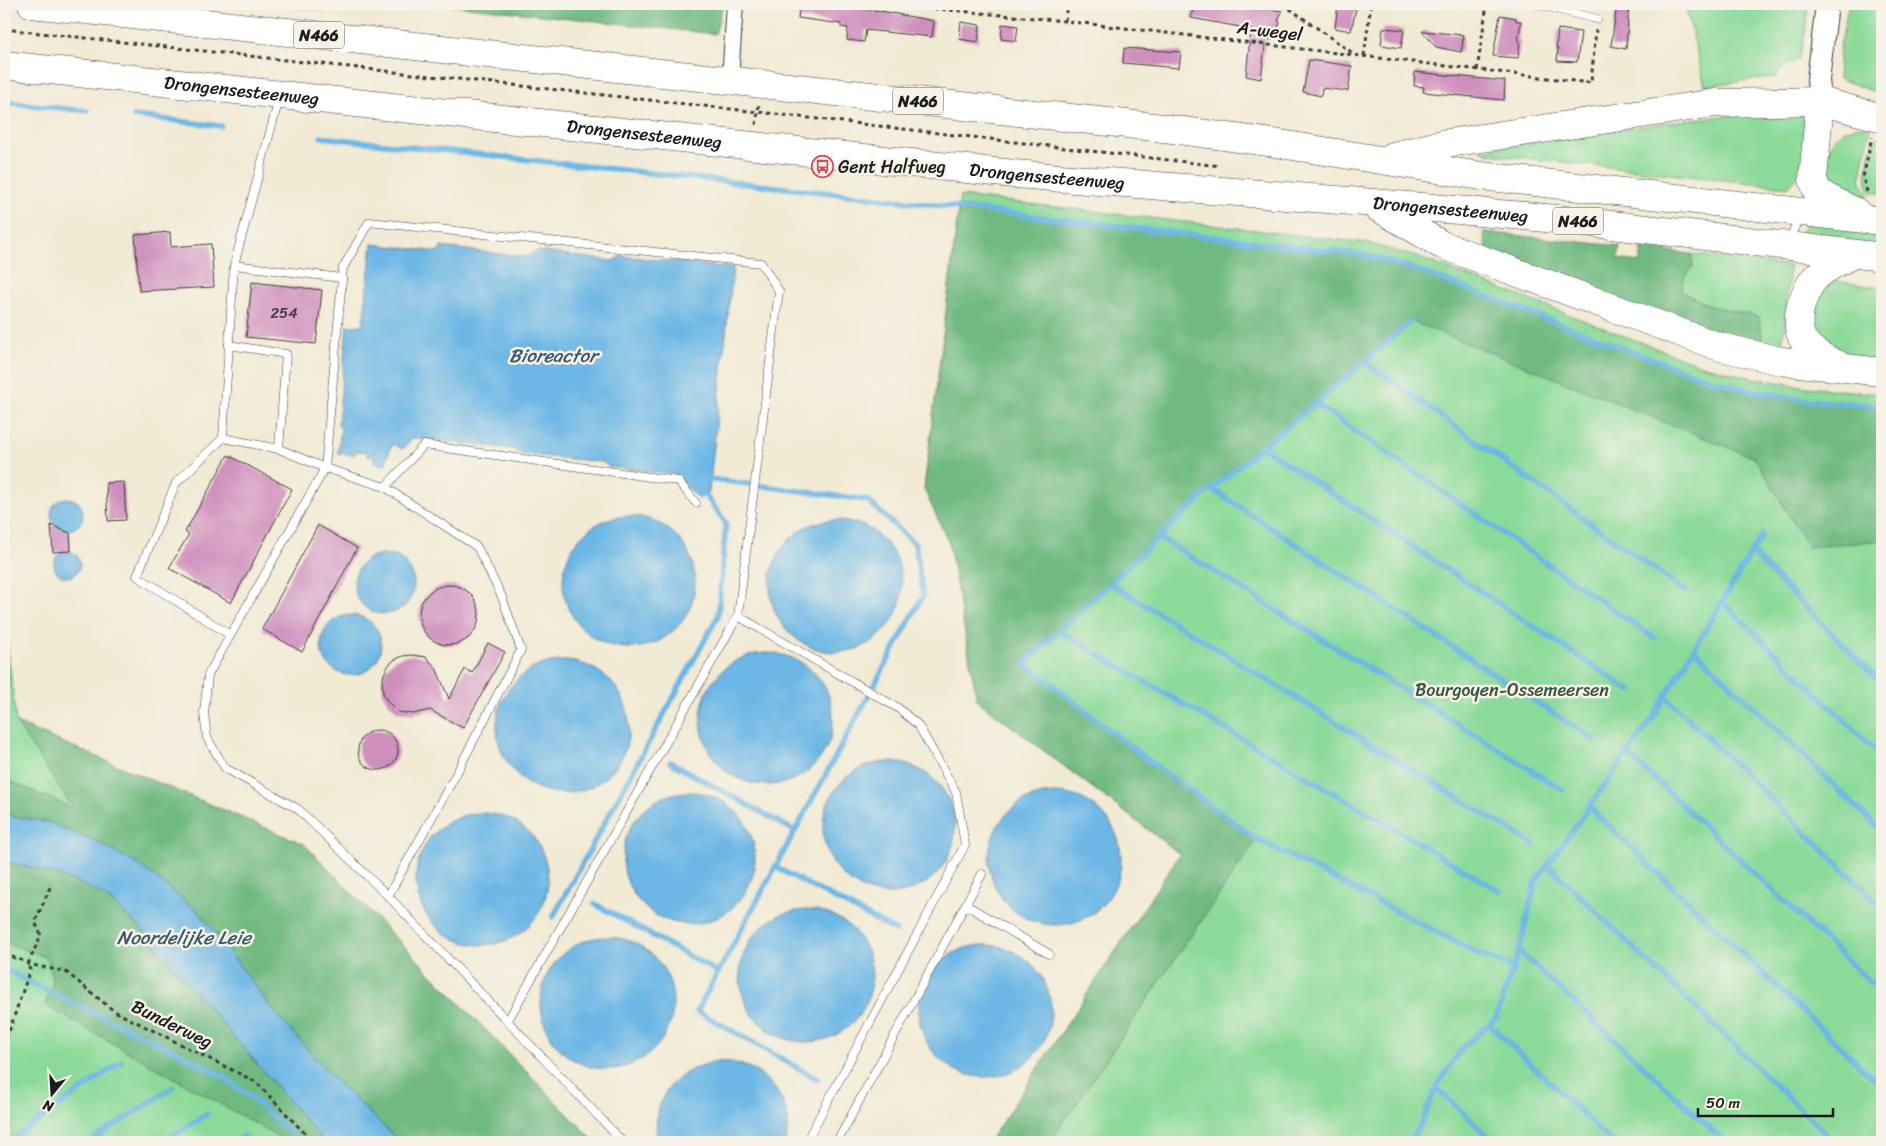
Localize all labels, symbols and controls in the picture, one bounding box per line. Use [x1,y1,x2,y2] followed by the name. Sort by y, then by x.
[1235,11,1305,51] street label: A-wegel
[294,22,344,48] road number: N466
[162,66,321,115] street label: Drongensesteenweg
[893,88,943,114] road number: N466
[565,110,723,158] street label: Drongensesteenweg
[838,151,946,183] place label: Gent Halfweg
[968,153,1126,199] street label: Drongensesteenweg
[810,155,834,179] bus stop icon: Gent Halfweg
[1372,187,1530,232] street label: Drongensesteenweg
[1553,208,1603,235] road number: N466
[270,300,298,326] house number: 254
[509,339,600,372] water label: Bioreactor
[1415,674,1609,706] park label: Bourgoyen-Ossemeersen
[117,921,253,954] water label: Noordelijke Leie
[126,991,218,1057] street label: Bunderweg
[28,1068,78,1118] north arrow
[1698,1086,1834,1118] scale bar
[1706,1090,1741,1116] text: 50 m
[39,1092,58,1120] text: N

